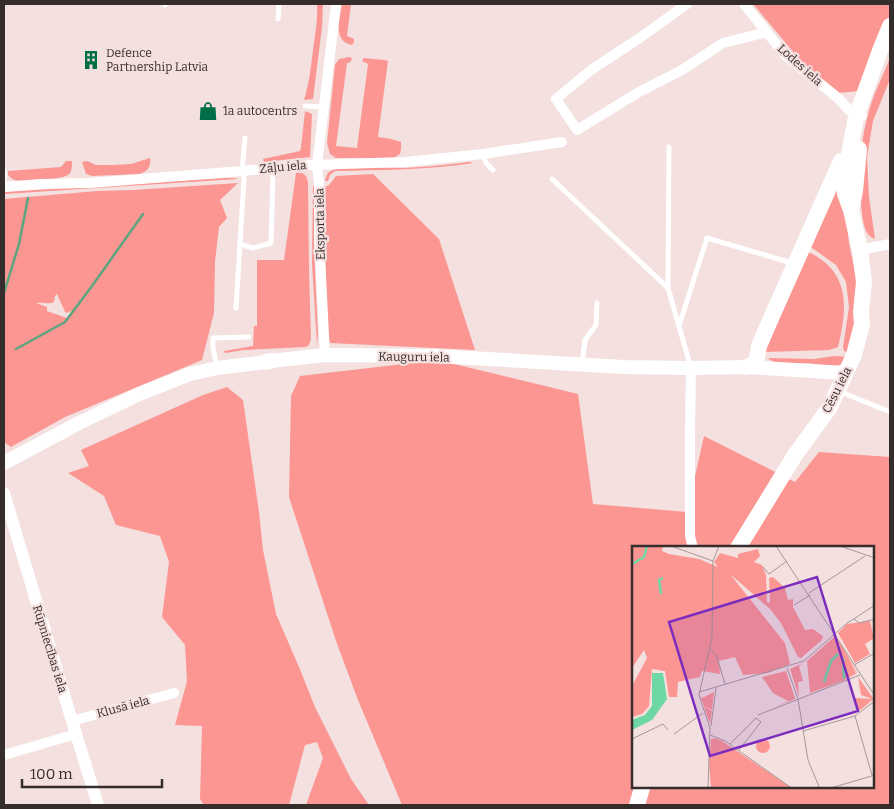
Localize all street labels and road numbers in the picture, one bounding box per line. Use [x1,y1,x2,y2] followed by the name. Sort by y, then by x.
[775,41,826,89] street label: Lodes iela
[259,158,308,177] street label: Zāļu iela
[312,187,328,260] street label: Eksporta iela
[378,349,450,365] street label: Kauguru iela
[820,364,855,415] street label: Cēsu iela
[30,603,70,695] street label: Rūpniecības iela
[95,693,151,721] street label: Klusā iela

